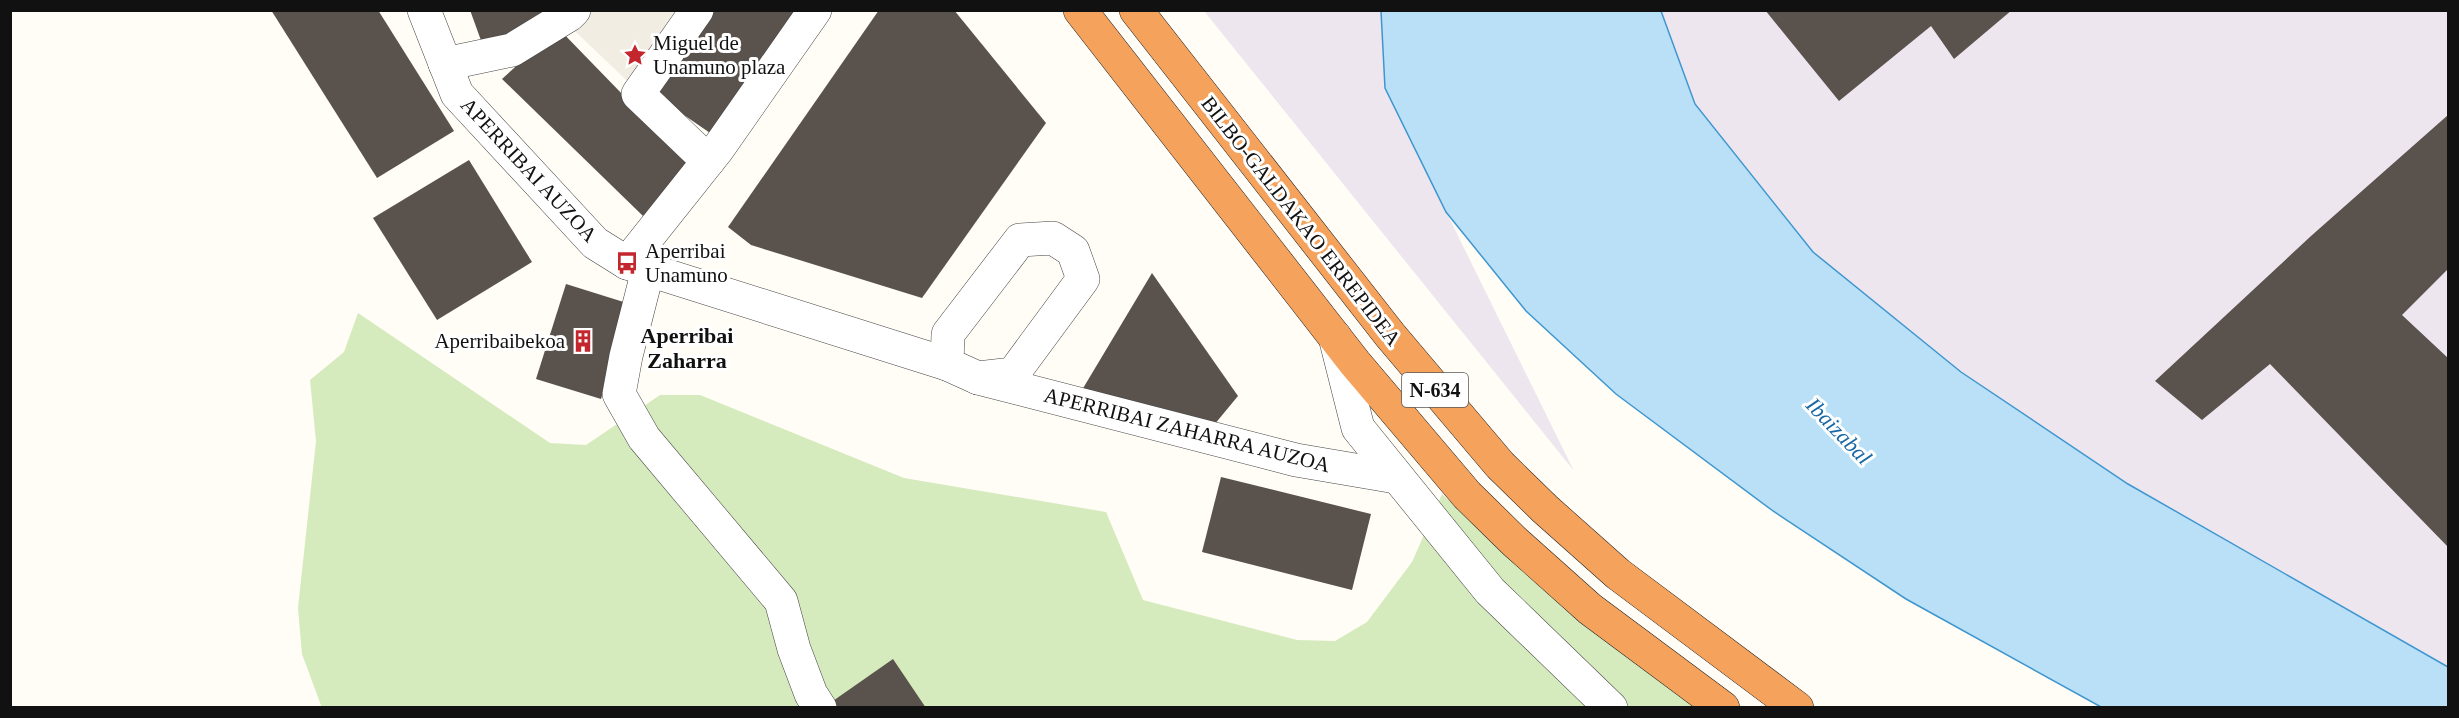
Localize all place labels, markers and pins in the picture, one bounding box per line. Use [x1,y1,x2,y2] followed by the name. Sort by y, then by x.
[653,31,786,79] place label: Miguel de Unamuno plaza
[622,42,648,68] place icon: Miguel de Unamuno plaza
[645,239,728,287] place label: Aperribai Unamuno
[614,250,640,276] bus stop icon: Aperribai Unamuno
[570,328,596,354] building icon: Aperribaibekoa
[434,329,566,353] place label: Aperribaibekoa

